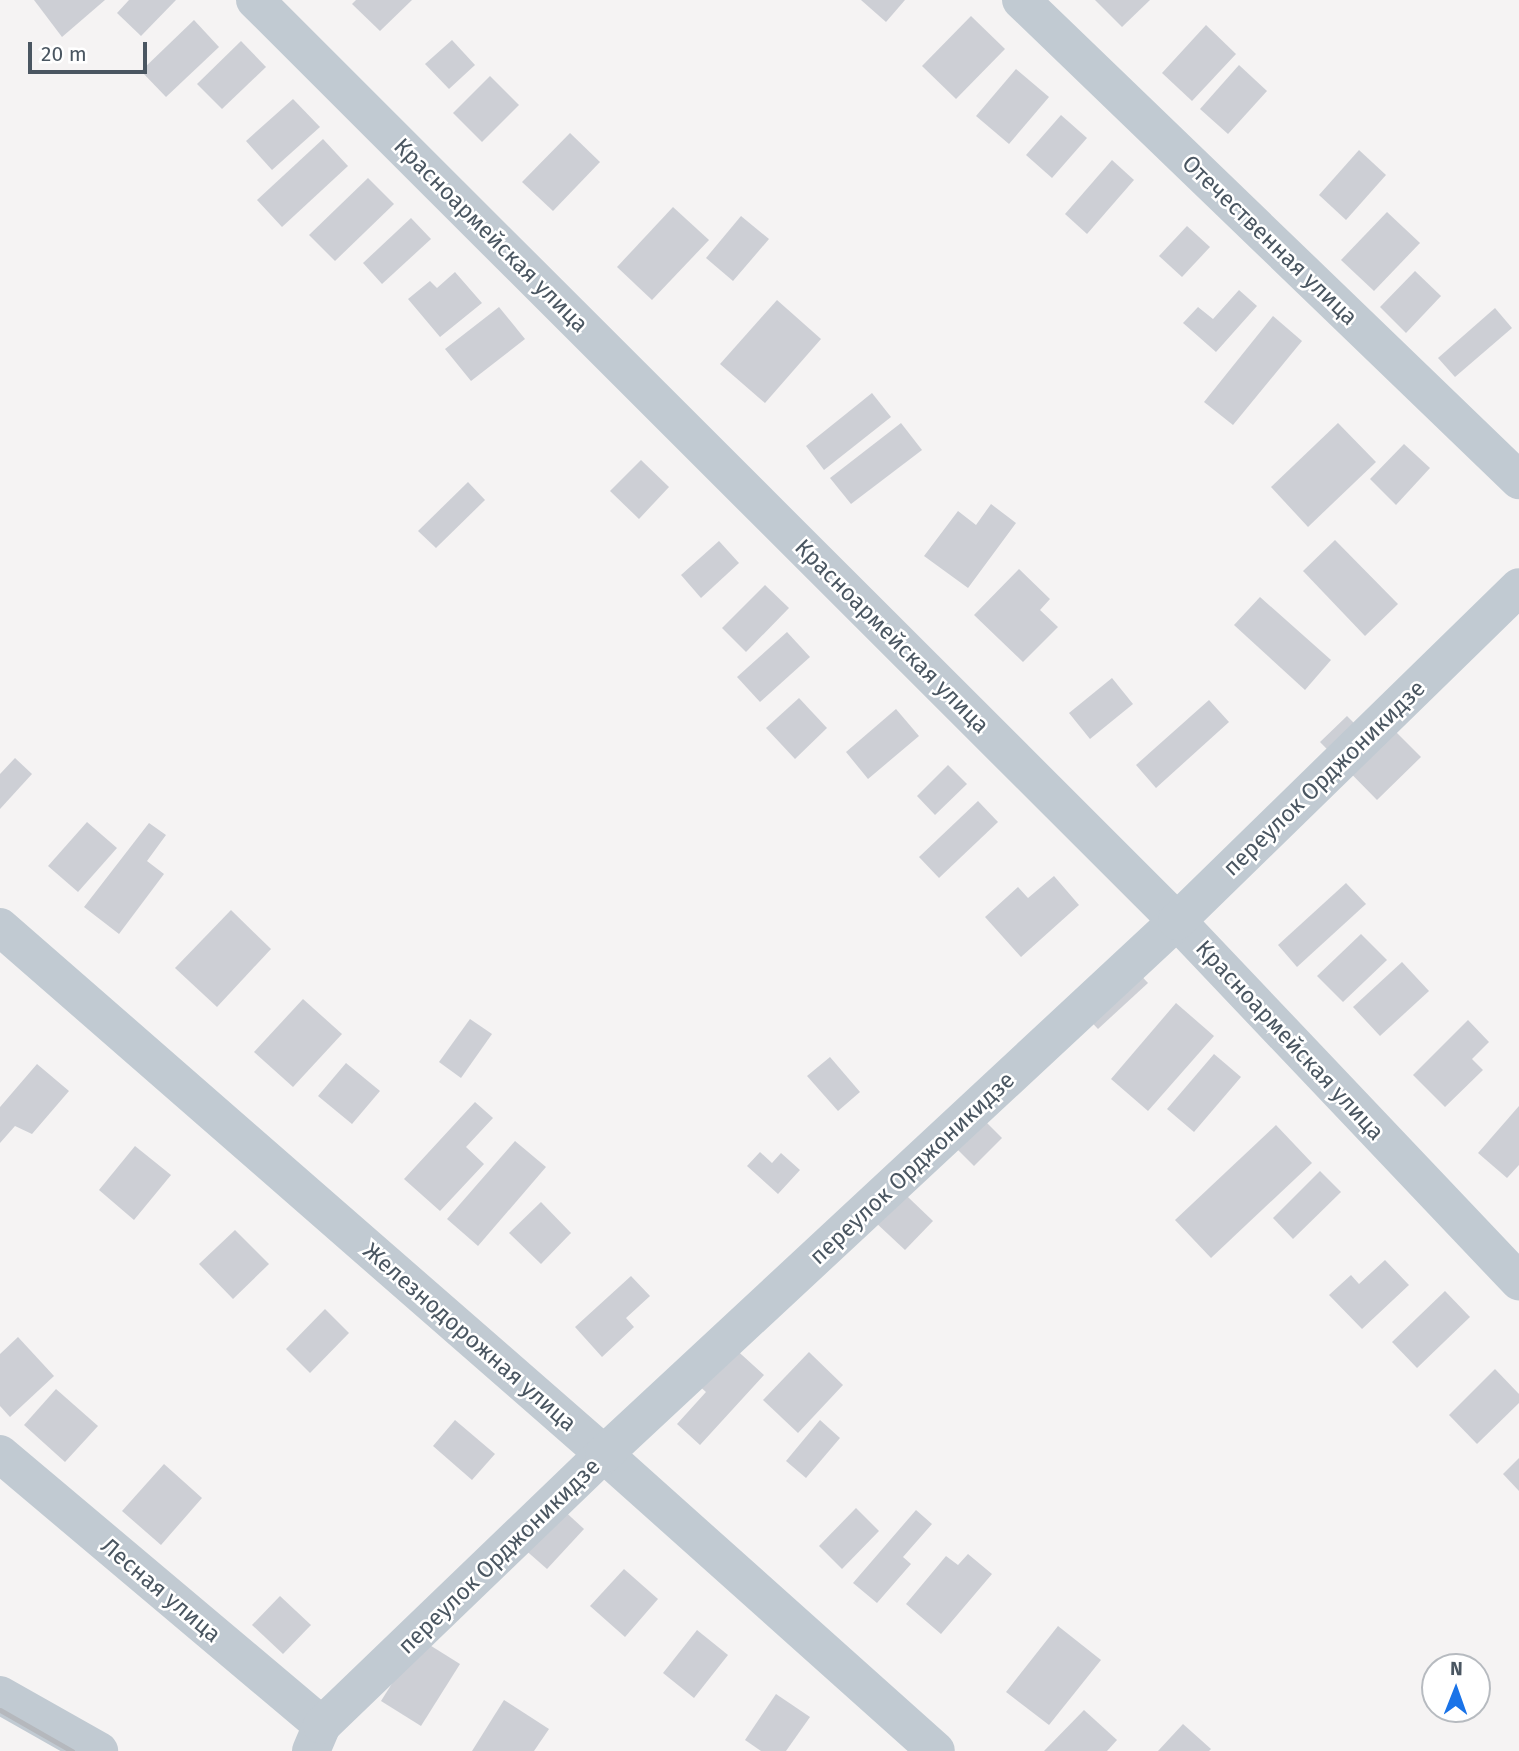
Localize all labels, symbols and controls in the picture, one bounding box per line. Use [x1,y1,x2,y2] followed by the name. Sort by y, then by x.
[32,28,150,72] scale bar
[41,41,87,67] text: 20 m
[388,132,594,338] street label: Красноармейская улица
[1177,149,1363,331] street label: Отечественная улица
[789,533,995,739] street label: Красноармейская улица
[1217,674,1431,882] street label: переулок Орджоникидзе
[1190,934,1390,1146] street label: Красноармейская улица
[804,1066,1020,1270] street label: переулок Орджоникидзе
[358,1237,582,1437] street label: Железнодорожная улица
[392,1452,606,1660] street label: переулок Орджоникидзе
[96,1532,226,1648] street label: Лесная улица
[1421,1653,1491,1723] north arrow
[1450,1657,1463,1680] text: N

